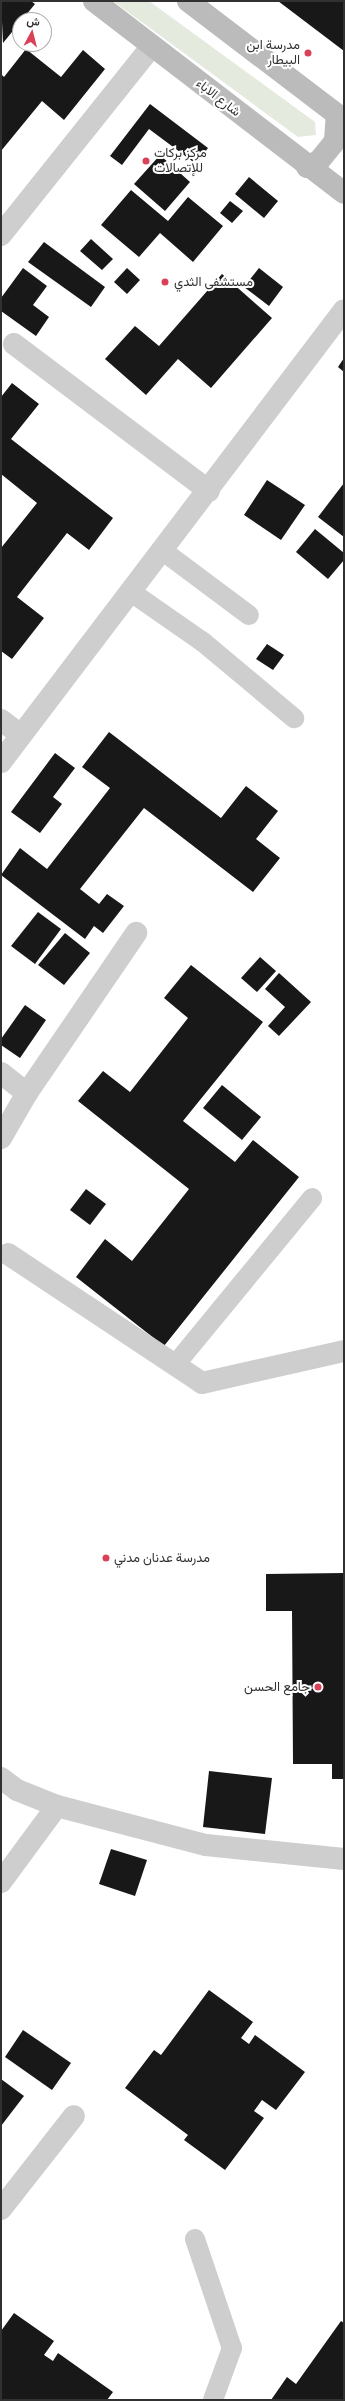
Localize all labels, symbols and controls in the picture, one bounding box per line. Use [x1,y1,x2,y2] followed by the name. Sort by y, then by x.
[12,12,52,52] north arrow
[26,13,41,29] text: ش
[246,38,300,69] place label: مدرسة ابن البيطار
[303,48,313,58] marker: مدرسة ابن البيطار
[193,76,243,120] street label: شارع الاباء
[154,146,207,177] place label: مركز بركات للإتصالات
[141,156,151,166] marker: مركز بركات للإتصالات
[174,274,253,290] place label: مستشفى الثدي
[159,276,171,288] marker: مستشفى الثدي
[114,1550,210,1566] place label: مدرسة عدنان مدني
[101,1553,111,1563] marker: مدرسة عدنان مدني
[244,1679,310,1695] place label: جامع الحسن
[313,1682,323,1692] marker: جامع الحسن

